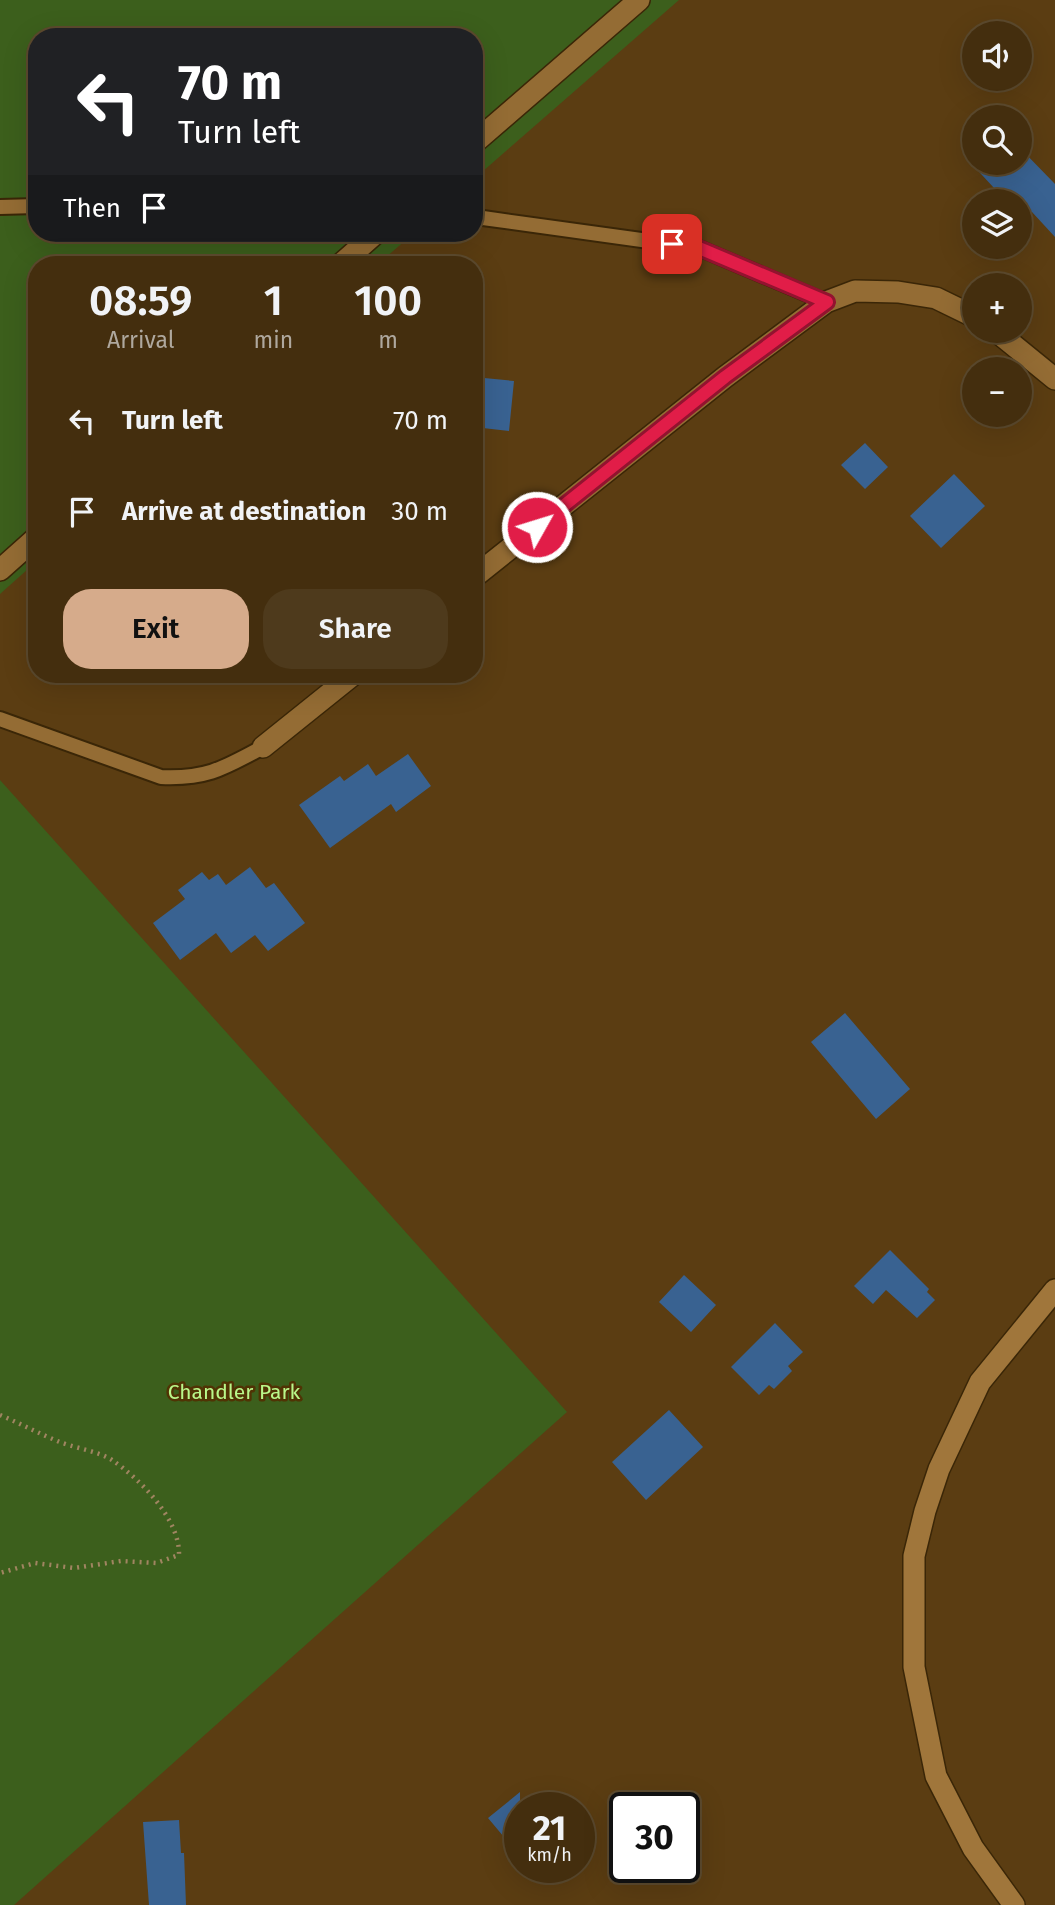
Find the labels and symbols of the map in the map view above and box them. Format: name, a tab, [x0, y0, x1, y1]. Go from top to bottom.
pin	[642, 214, 702, 274]
position arrow	[500, 490, 574, 564]
park label: Chandler Park	[168, 1379, 301, 1405]
speed limit sign: 30	[609, 1792, 700, 1883]

